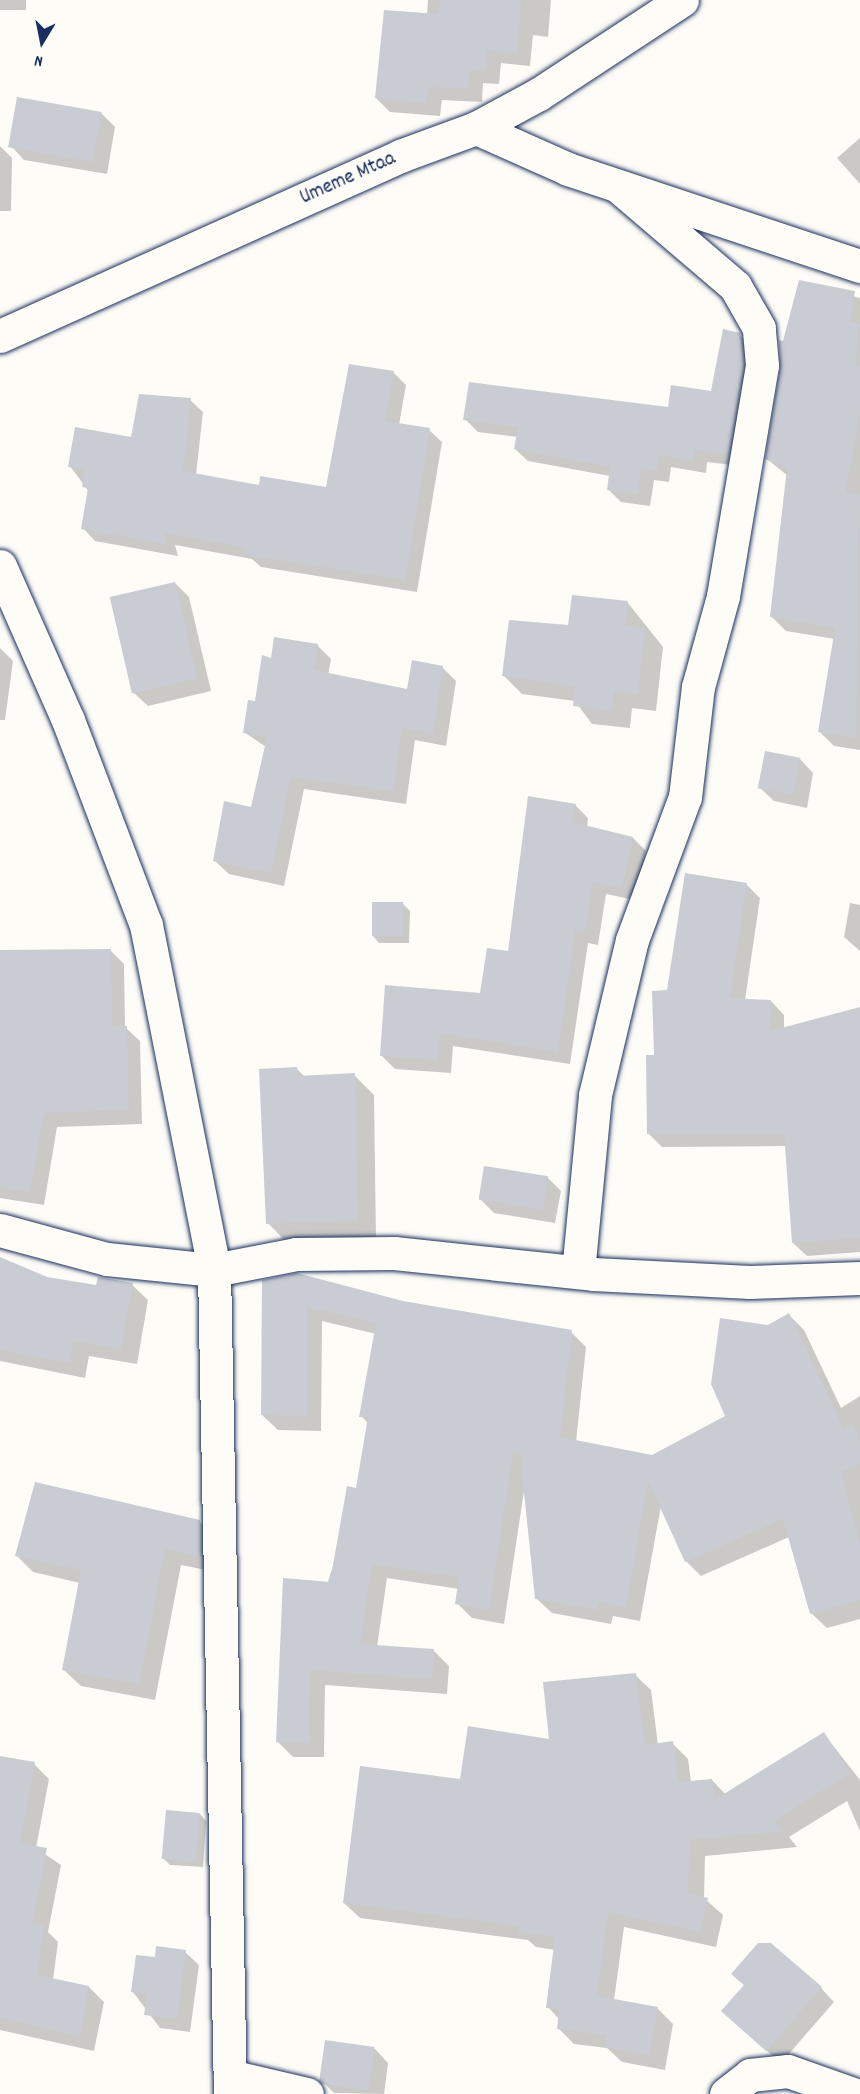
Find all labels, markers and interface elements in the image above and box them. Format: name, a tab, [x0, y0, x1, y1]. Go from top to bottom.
north arrow	[12, 12, 72, 72]
text: N	[33, 48, 45, 72]
street label: Umeme Mtaa	[296, 147, 400, 211]

